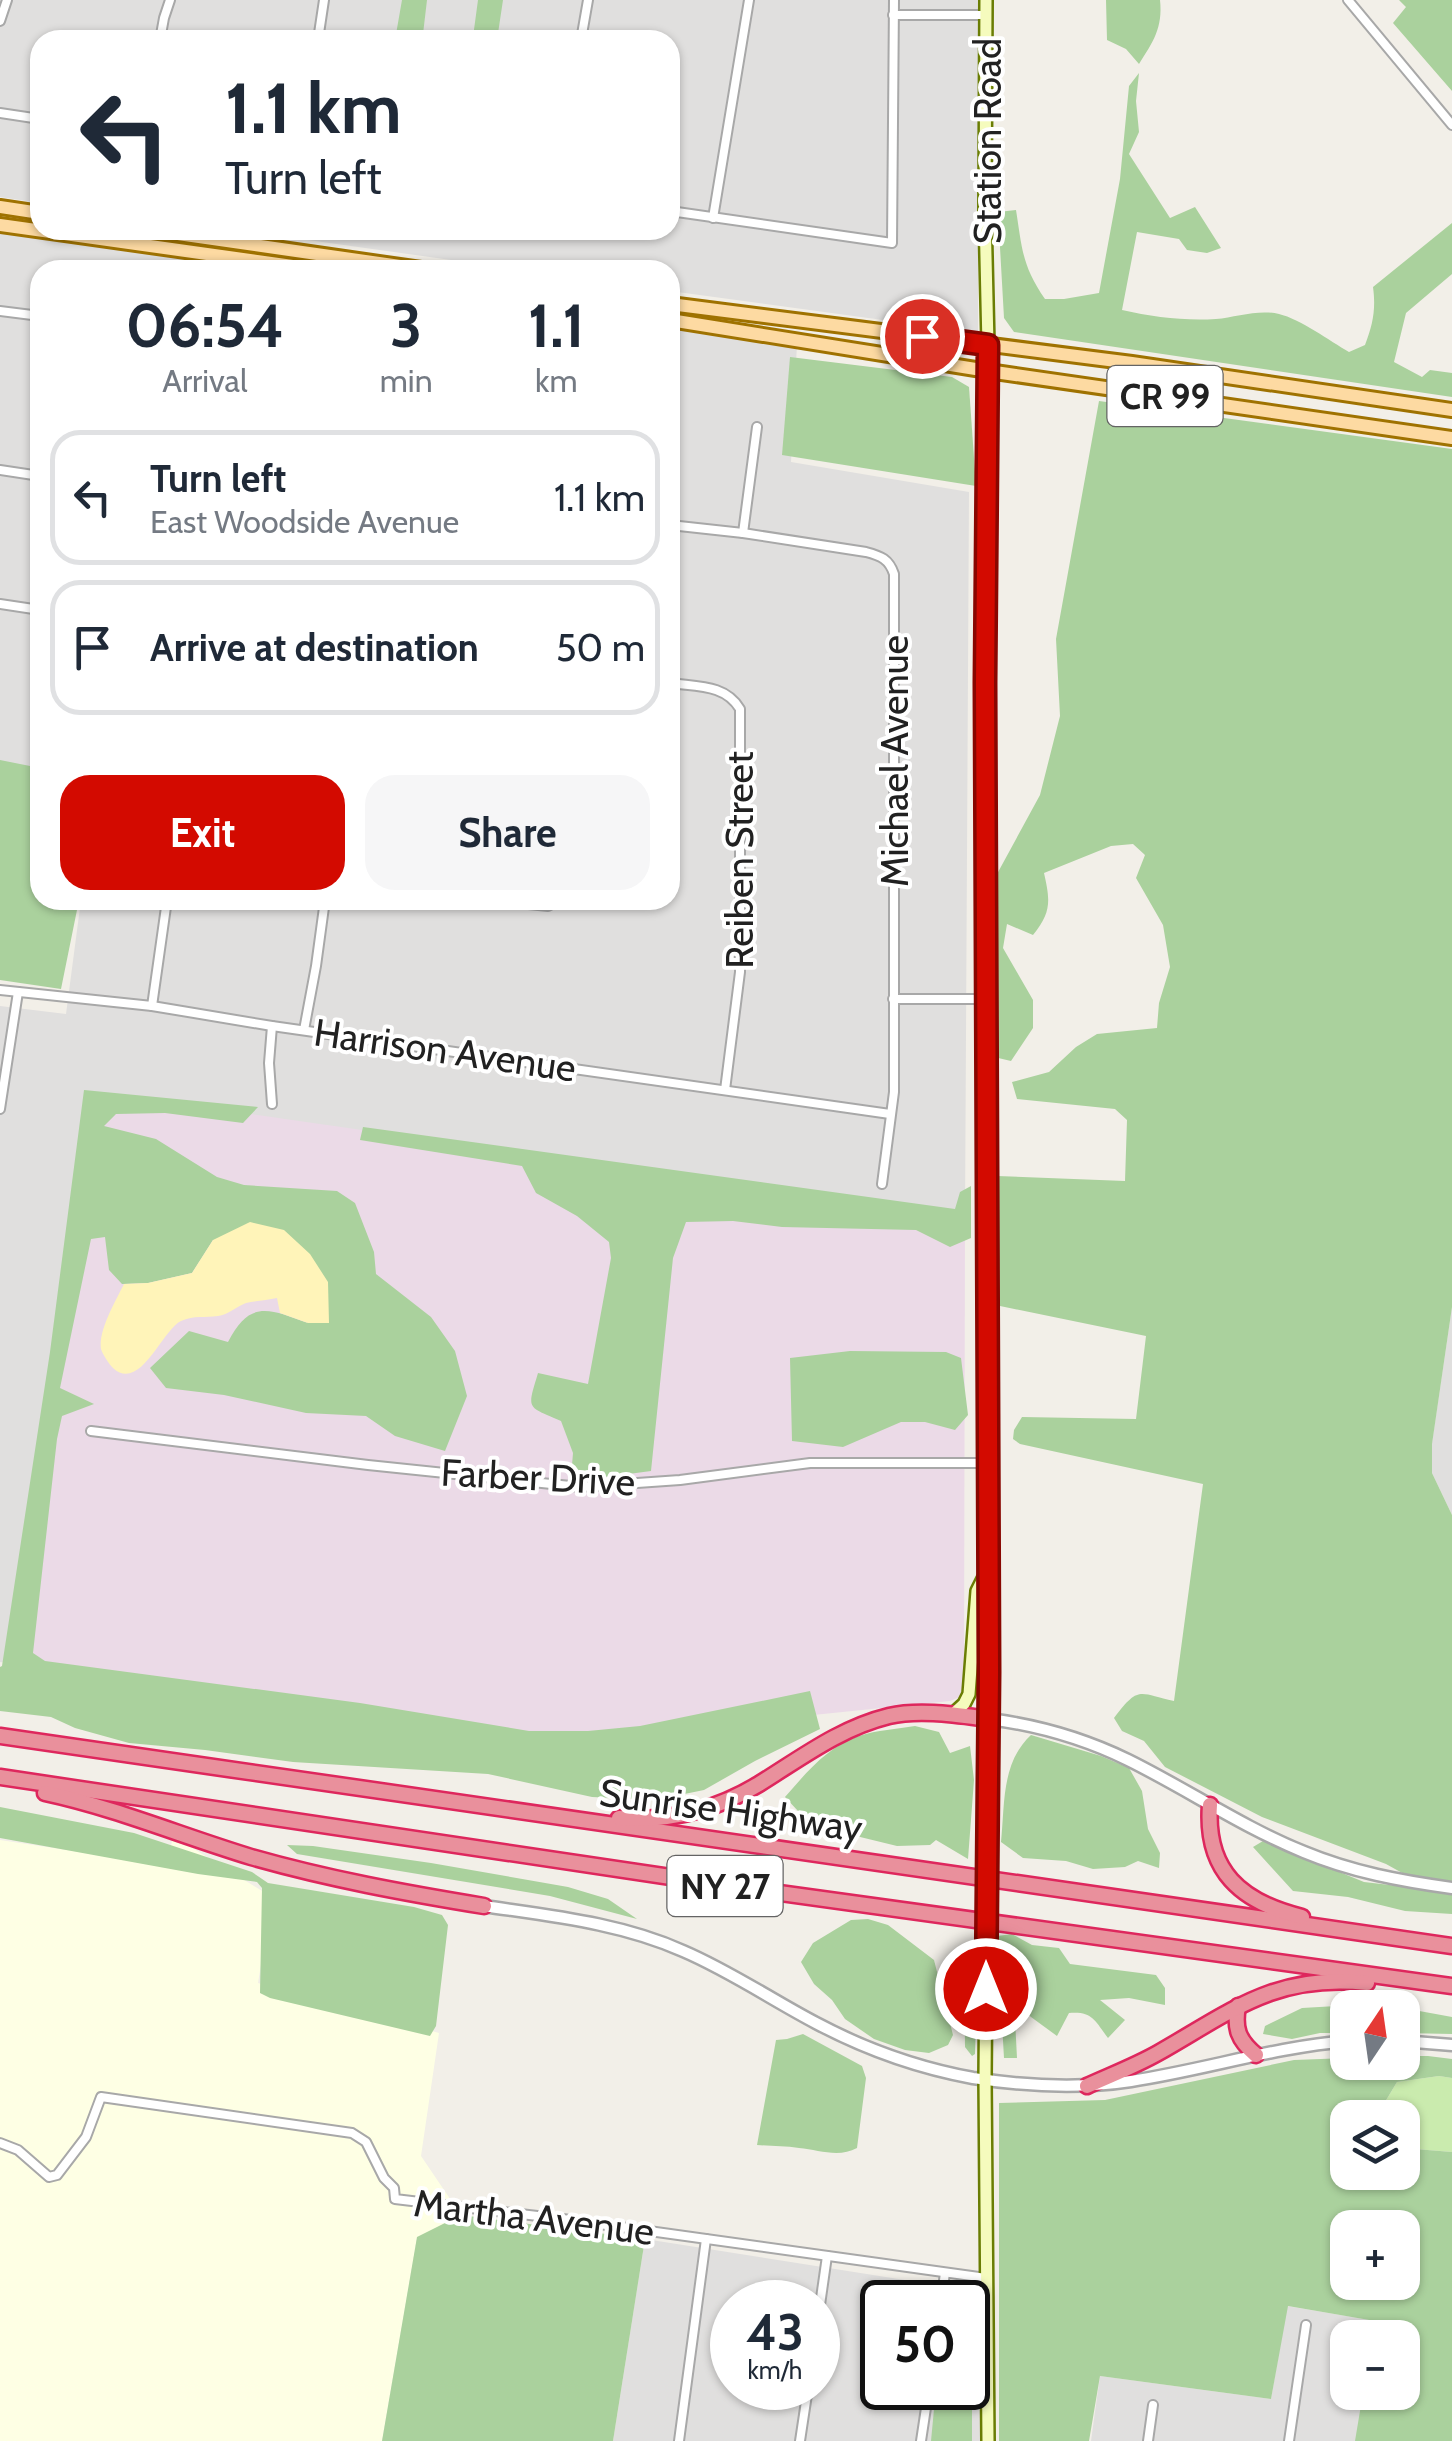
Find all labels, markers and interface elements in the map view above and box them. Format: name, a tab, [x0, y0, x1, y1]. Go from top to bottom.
street label: Station Road	[964, 38, 1011, 244]
text: 1.1 km	[225, 65, 401, 151]
icon: left	[60, 70, 190, 200]
text: Turn left	[225, 151, 382, 205]
text: 06:54	[125, 289, 284, 362]
text: 3	[390, 289, 422, 362]
text: 1.1	[528, 289, 585, 362]
pin	[880, 294, 965, 379]
icon: arrive	[895, 309, 950, 364]
text: Arrival	[162, 361, 247, 400]
text: min	[380, 361, 433, 400]
text: km	[535, 361, 577, 400]
road number: CR 99	[1108, 366, 1222, 426]
text: Turn left	[150, 455, 286, 502]
icon: left	[65, 470, 120, 525]
text: 1.1 km	[554, 474, 645, 521]
text: East Woodside Avenue	[150, 502, 459, 541]
icon: arrive	[65, 620, 120, 675]
text: Arrive at destination	[150, 624, 479, 671]
text: 50 m	[556, 624, 645, 671]
street label: Michael Avenue	[871, 635, 918, 887]
street label: Reiben Street	[716, 751, 763, 969]
button: Exit	[60, 775, 345, 890]
button: Share	[365, 775, 650, 890]
street label: Harrison Avenue	[311, 1008, 579, 1092]
street label: Farber Drive	[440, 1448, 636, 1506]
street label: Sunrise Highway	[597, 1768, 865, 1852]
road number: NY 27	[668, 1856, 782, 1916]
position arrow	[934, 1937, 1038, 2041]
north arrow	[1330, 1990, 1420, 2080]
map controls	[1330, 1990, 1420, 2410]
button: layers	[1330, 2100, 1420, 2190]
street label: Martha Avenue	[411, 2179, 657, 2255]
button: +	[1330, 2210, 1420, 2300]
speed limit sign: 50	[860, 2280, 990, 2410]
text: 43	[746, 2302, 804, 2363]
button: −	[1330, 2320, 1420, 2410]
text: km/h	[748, 2355, 802, 2385]

